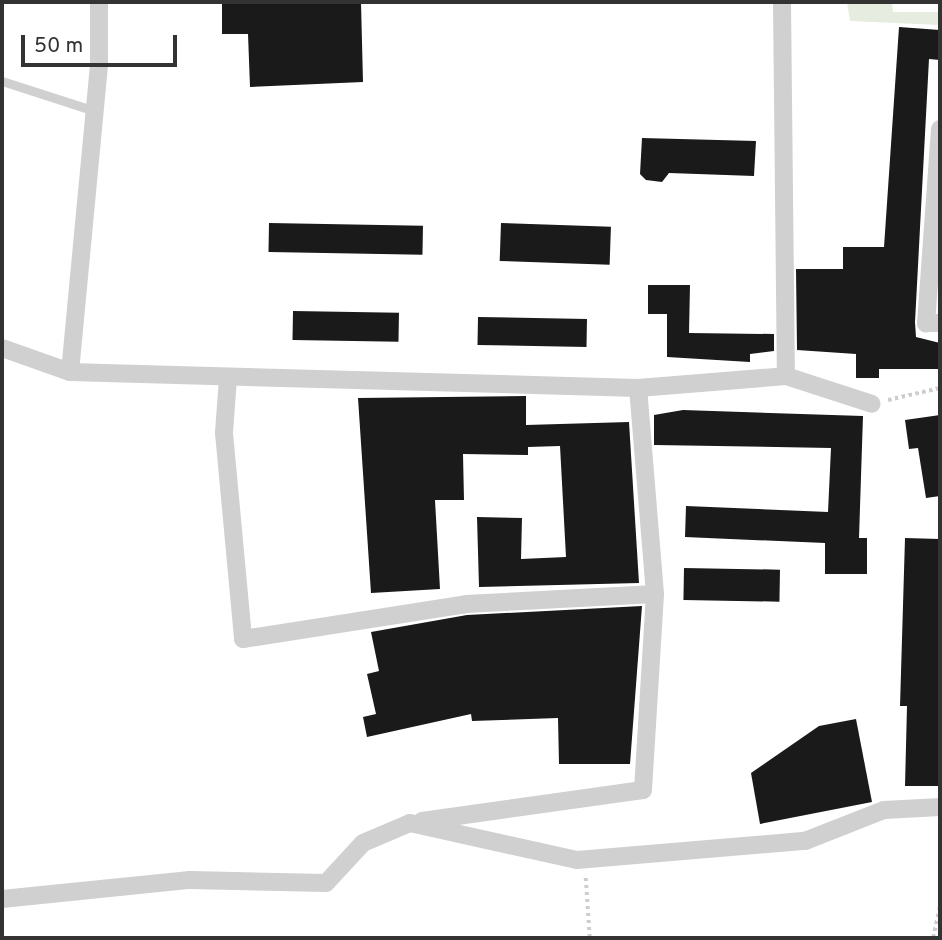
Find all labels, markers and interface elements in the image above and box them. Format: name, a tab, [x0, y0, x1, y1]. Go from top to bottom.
scale bar	[24, 21, 180, 65]
text: 50 m	[34, 33, 83, 60]

